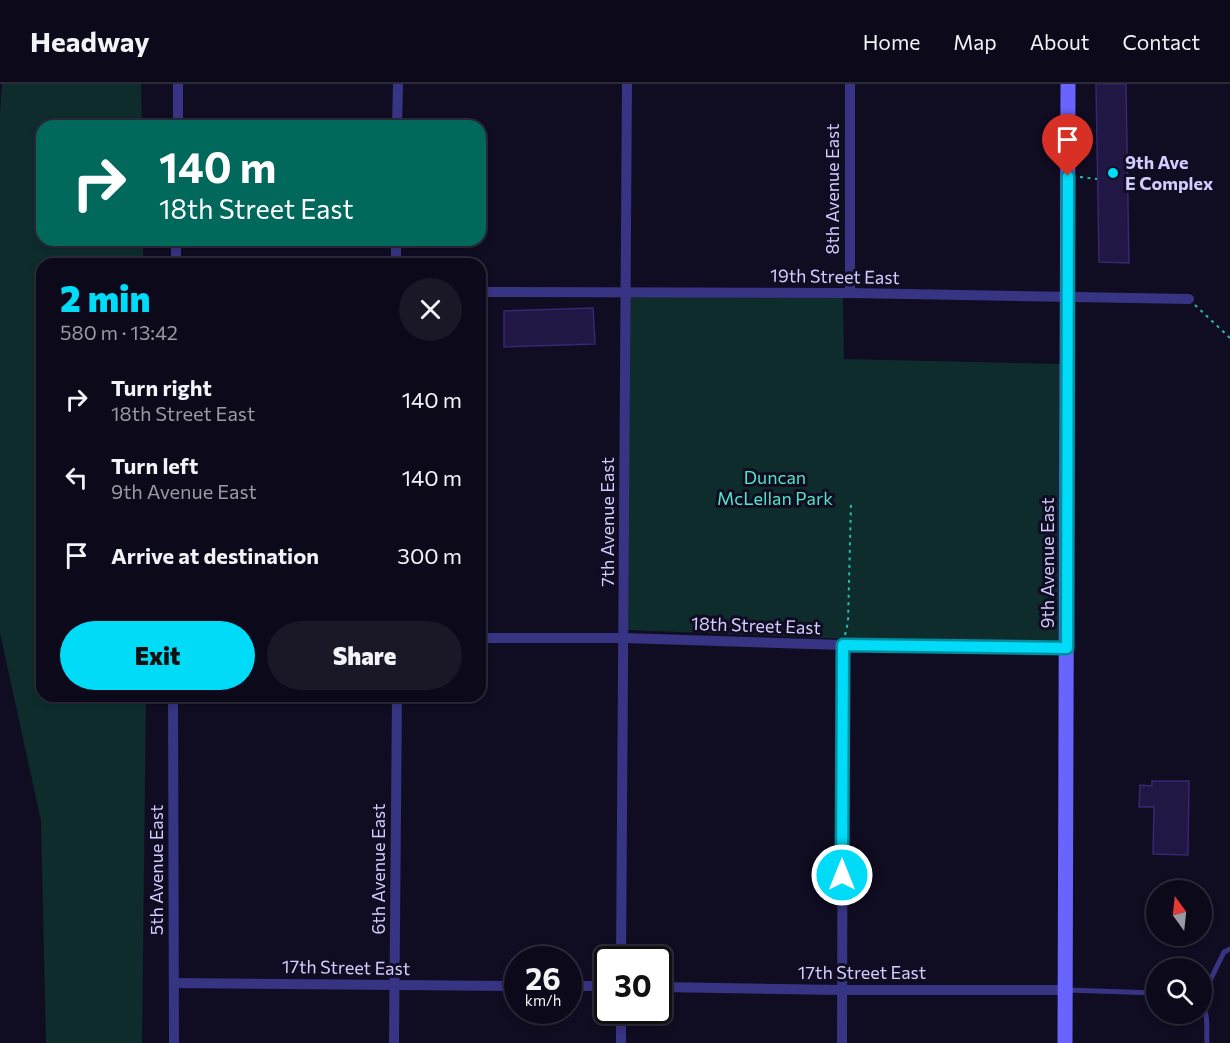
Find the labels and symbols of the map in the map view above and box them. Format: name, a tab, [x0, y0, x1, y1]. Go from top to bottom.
pin	[1042, 114, 1093, 176]
street label: 8th Avenue East	[821, 123, 843, 255]
place label: 9th Ave E Complex	[1125, 151, 1213, 194]
marker: 9th Ave E Complex	[1106, 166, 1120, 180]
street label: 19th Street East	[770, 264, 900, 288]
street label: 7th Avenue East	[596, 457, 618, 587]
park label: Duncan McLellan Park	[717, 466, 833, 509]
street label: 9th Avenue East	[1036, 497, 1058, 629]
street label: 18th Street East	[691, 612, 821, 638]
street label: 6th Avenue East	[367, 803, 389, 935]
street label: 5th Avenue East	[145, 805, 167, 935]
position arrow	[810, 843, 874, 907]
north arrow	[1146, 880, 1212, 946]
speed limit sign: 30	[594, 946, 672, 1024]
street label: 17th Street East	[282, 955, 410, 979]
street label: 17th Street East	[798, 961, 926, 983]

